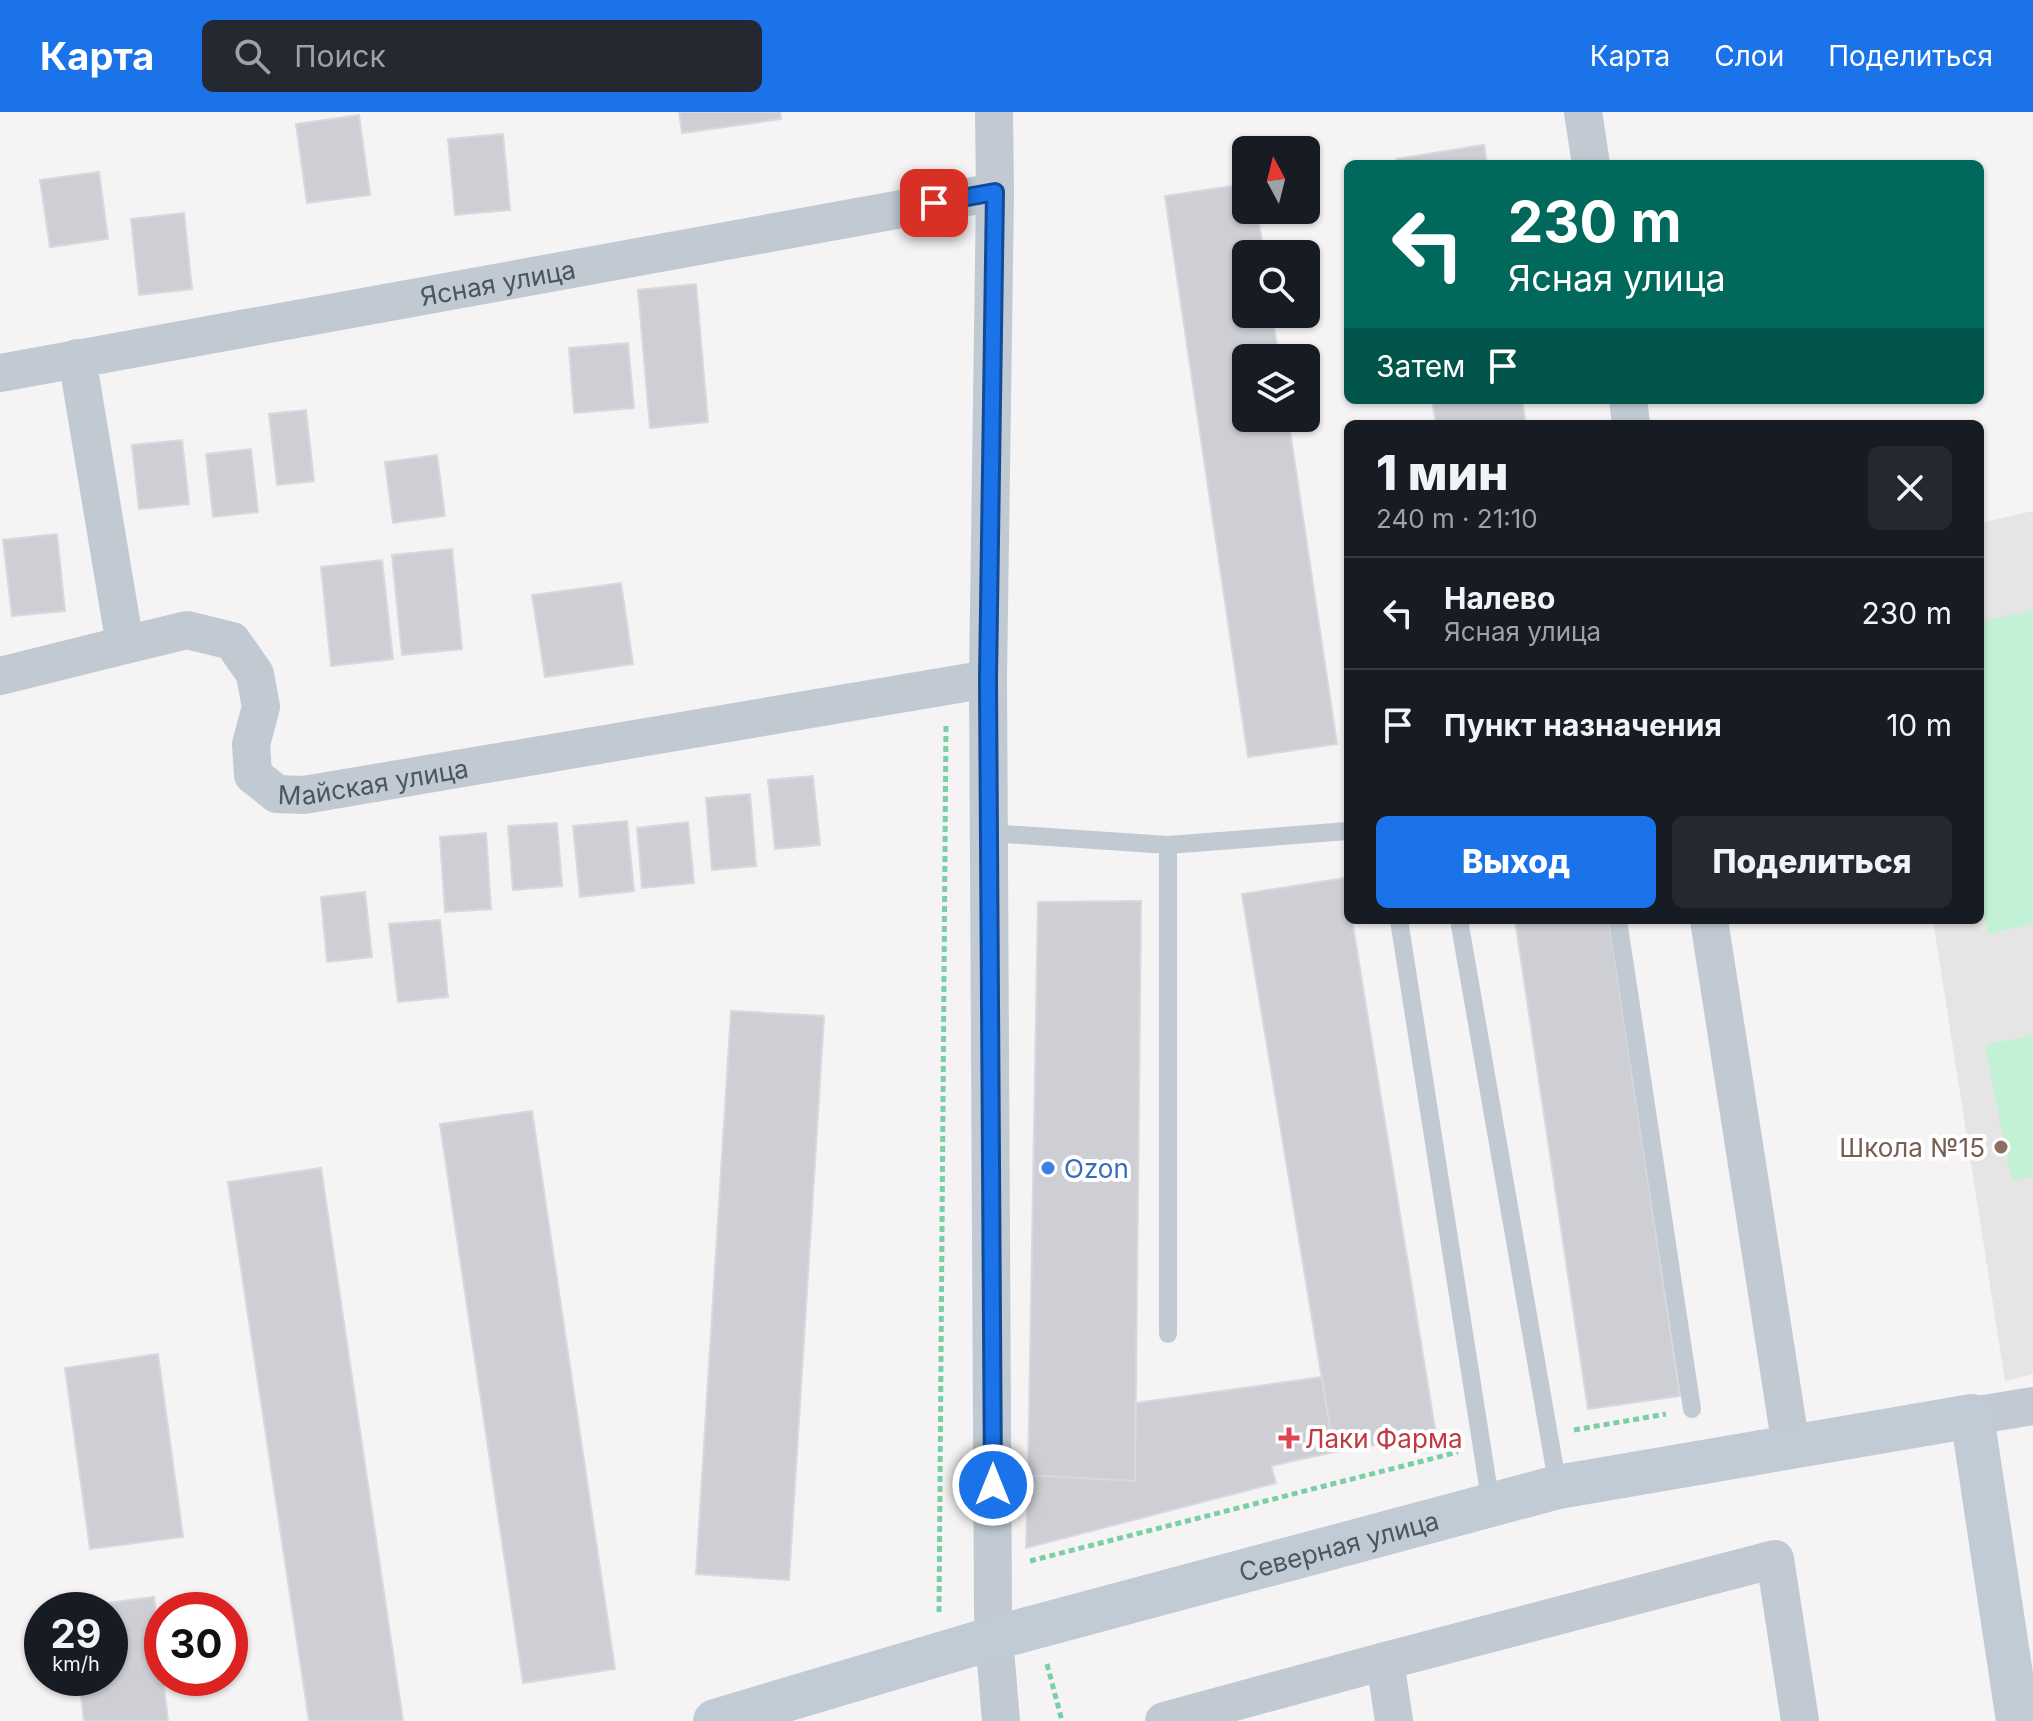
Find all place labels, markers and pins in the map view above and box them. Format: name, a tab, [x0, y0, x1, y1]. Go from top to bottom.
pin	[900, 169, 968, 237]
place label: Школа №15	[1839, 1132, 1985, 1163]
marker: Школа №15	[1992, 1138, 2010, 1156]
place label: Ozon	[1064, 1153, 1129, 1184]
marker: Ozon	[1039, 1159, 1057, 1177]
place label: Лаки Фарма	[1305, 1423, 1463, 1454]
marker: Лаки Фарма	[1280, 1429, 1298, 1447]

